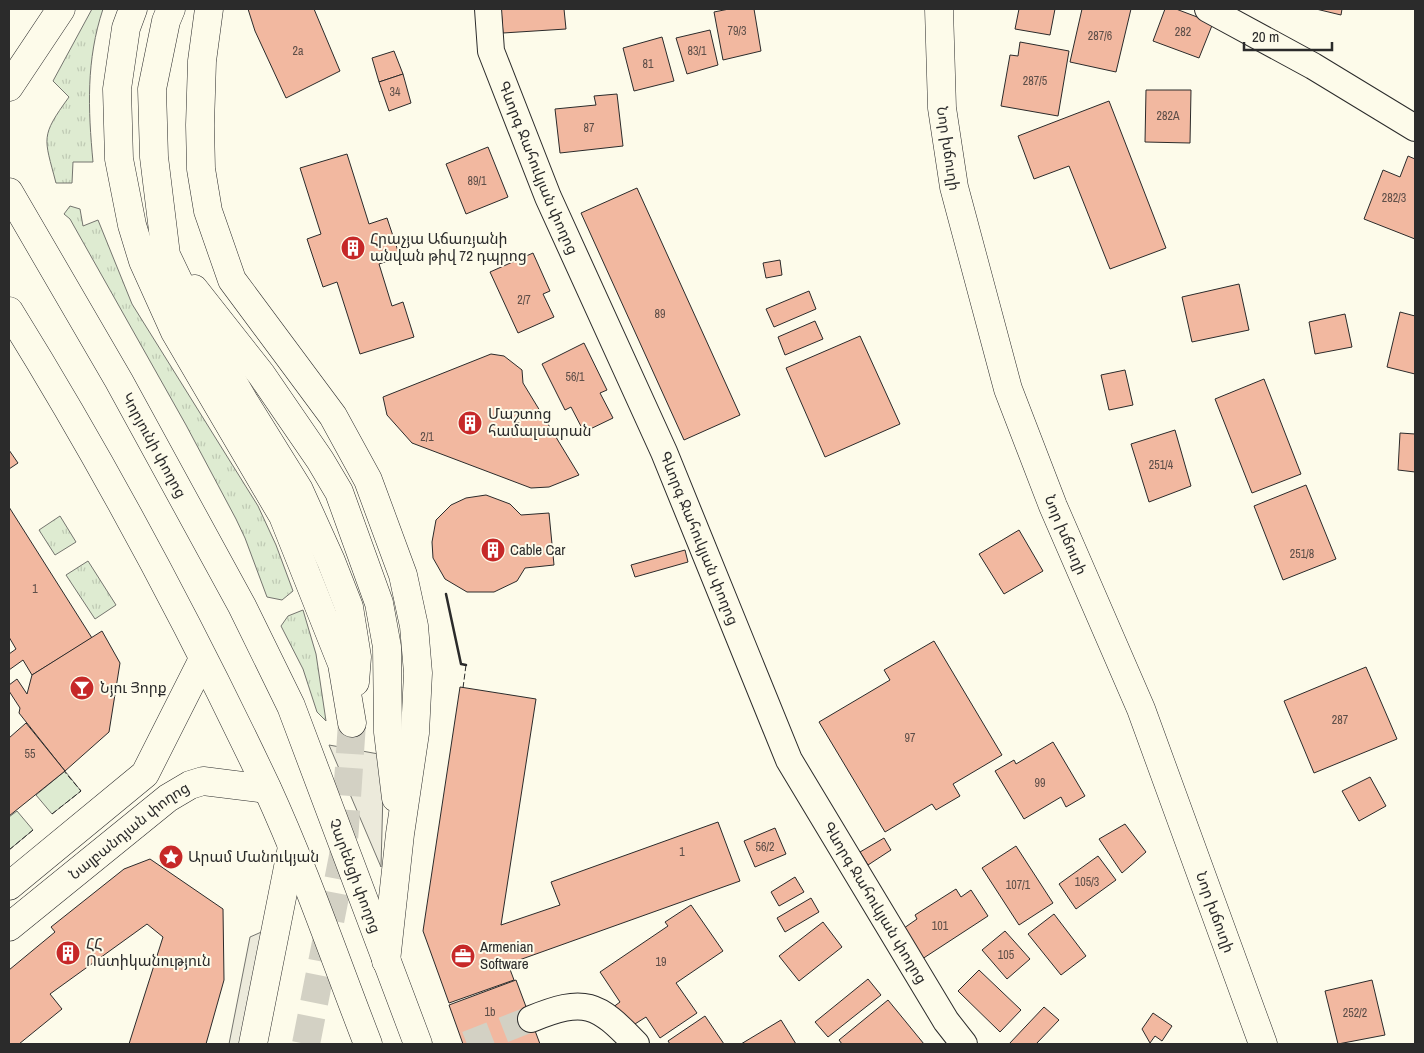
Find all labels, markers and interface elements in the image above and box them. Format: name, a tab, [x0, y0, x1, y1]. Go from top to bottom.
scale bar	[1244, 20, 1332, 52]
house number: 79/3	[727, 23, 747, 39]
house number: 282	[1175, 24, 1191, 40]
text: 20 m	[1252, 26, 1279, 47]
house number: 287/6	[1088, 28, 1112, 44]
house number: 2a	[293, 43, 304, 59]
house number: 83/1	[687, 43, 707, 59]
house number: 81	[643, 56, 654, 72]
house number: 287/5	[1023, 73, 1048, 89]
street label: Գևորգ Ջահուկյան փողոց	[494, 78, 584, 258]
house number: 34	[390, 84, 401, 100]
street label: Նոր խճուղի	[932, 105, 965, 192]
house number: 282A	[1157, 108, 1180, 124]
house number: 87	[584, 120, 595, 136]
house number: 89/1	[467, 173, 487, 189]
house number: 282/3	[1382, 190, 1406, 206]
place label: Հրաչյա Աճառյանի անվան թիվ 72 դպրոց	[370, 228, 527, 266]
building icon: Հրաչյա Աճառյանի անվան թիվ 72 դպրոց	[340, 235, 366, 261]
house number: 2/7	[517, 292, 531, 308]
house number: 89	[655, 306, 665, 322]
house number: 56/1	[565, 369, 585, 385]
street label: Կորյունի փողոց	[117, 389, 192, 501]
place label: Մաշտոց համալսարան	[488, 403, 592, 441]
building icon: Մաշտոց համալսարան	[457, 410, 483, 436]
house number: 2/1	[420, 429, 434, 445]
street label: Գևորգ Ջահուկյան փողոց	[655, 448, 744, 628]
house number: 251/4	[1149, 457, 1174, 473]
street label: Նոր խճուղի	[1040, 492, 1093, 578]
building icon: Cable Car	[480, 537, 506, 563]
place label: Cable Car	[510, 539, 565, 560]
house number: 251/8	[1290, 546, 1314, 562]
house number: 1	[32, 581, 38, 597]
bar icon: Նյու Յորք	[69, 675, 95, 701]
place label: Նյու Յորք	[100, 677, 167, 698]
house number: 287	[1332, 712, 1349, 728]
house number: 97	[905, 730, 916, 746]
house number: 55	[25, 746, 36, 762]
house number: 99	[1035, 775, 1045, 791]
street label: Նալբանդյան փողոց	[64, 777, 193, 884]
street label: Չարենցի փողոց	[324, 815, 386, 936]
street label: Գևորգ Ջահուկյան փողոց	[818, 817, 932, 988]
house number: 56/2	[755, 839, 775, 855]
place icon: Արամ Մանուկյան	[158, 844, 184, 870]
house number: 1	[679, 844, 685, 860]
place label: Արամ Մանուկյան	[188, 846, 319, 867]
street label: Նոր խճուղի	[1191, 869, 1240, 956]
house number: 105/3	[1075, 874, 1099, 890]
house number: 107/1	[1006, 877, 1031, 893]
house number: 101	[932, 918, 949, 934]
place label: ՀՀ Ոստիկանություն	[86, 933, 211, 971]
place label: Armenian Software	[479, 936, 533, 974]
building icon: ՀՀ Ոստիկանություն	[55, 940, 81, 966]
office icon: Armenian Software	[450, 943, 476, 969]
house number: 105	[998, 947, 1015, 963]
house number: 19	[656, 954, 666, 970]
house number: 1b	[485, 1004, 495, 1020]
house number: 252/2	[1343, 1005, 1367, 1021]

